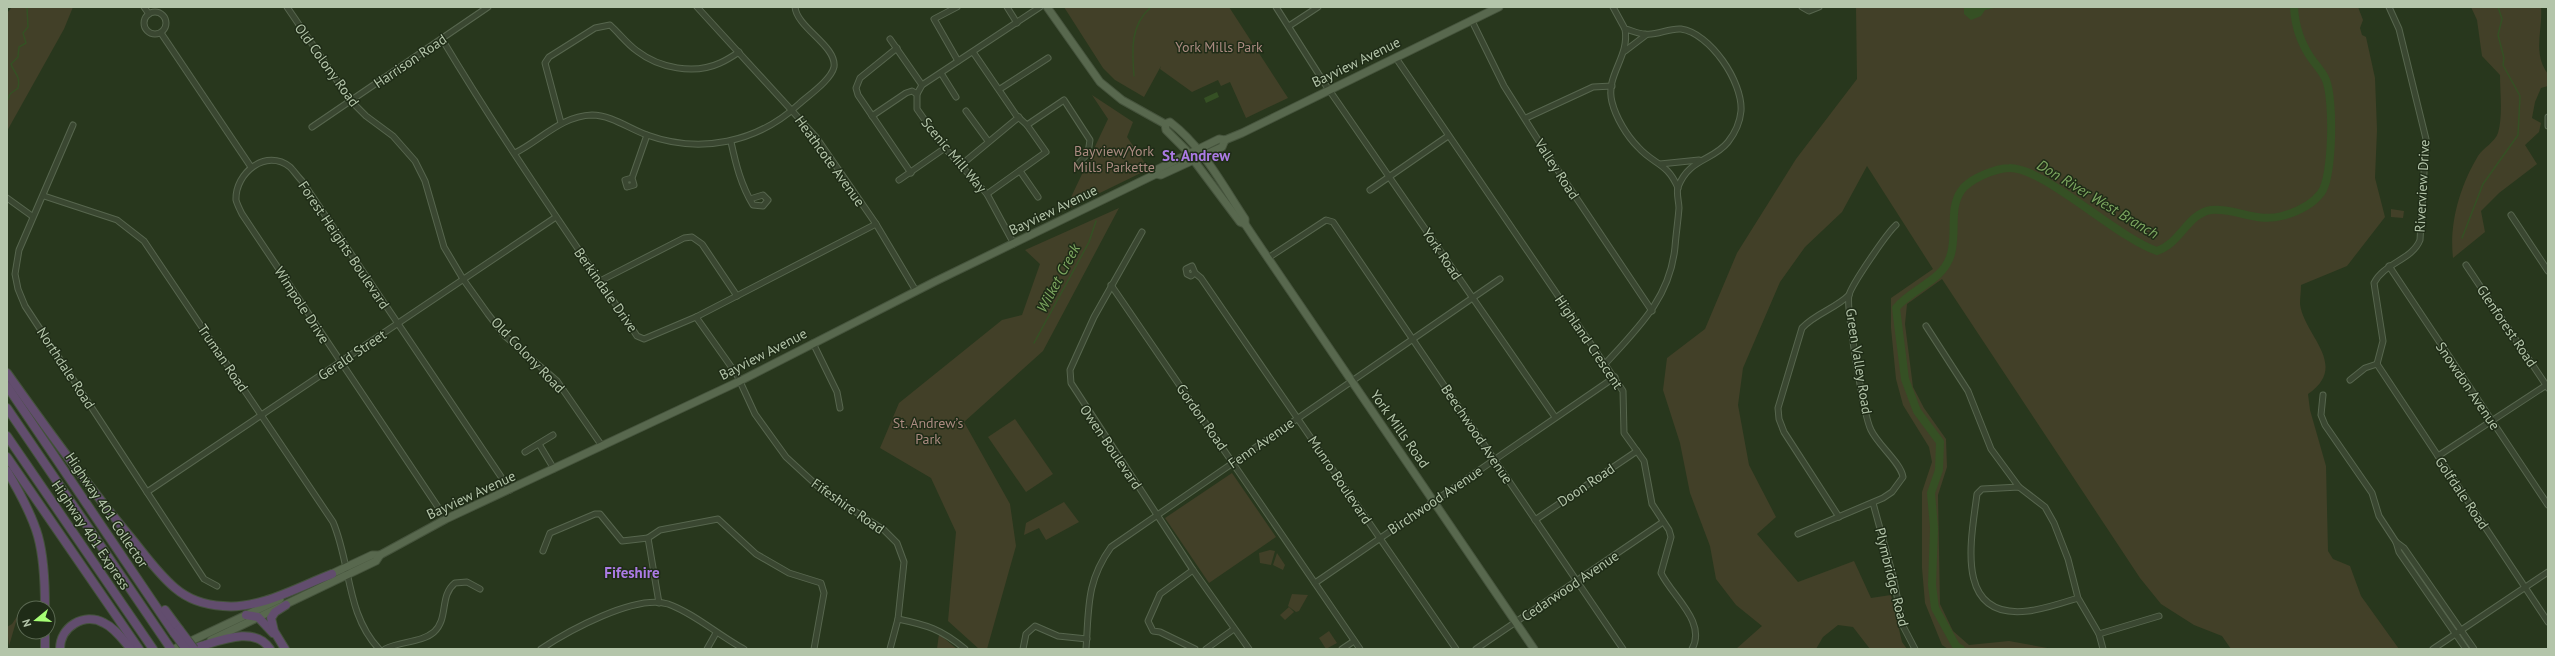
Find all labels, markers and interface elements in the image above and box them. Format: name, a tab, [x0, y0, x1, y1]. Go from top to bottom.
street label: Old Colony Road	[291, 20, 363, 110]
street label: Harrison Road	[370, 30, 450, 92]
street label: Bayview Avenue	[1309, 33, 1403, 91]
park label: York Mills Park	[1175, 38, 1263, 56]
street label: Heathcote Avenue	[791, 112, 869, 210]
street label: Scenic Mill Way	[917, 114, 991, 197]
street label: Valley Road	[1530, 135, 1583, 203]
street label: Riverview Drive	[2411, 139, 2433, 233]
park label: Bayview/York Mills Parkette	[1073, 142, 1155, 176]
district label: St. Andrew	[1162, 146, 1230, 165]
water label: Don River West Branch	[2034, 155, 2162, 243]
street label: Forest Heights Boulevard	[294, 177, 394, 313]
street label: Bayview Avenue	[1006, 181, 1100, 239]
street label: York Road	[1418, 225, 1466, 283]
water label: Wilket Creek	[1032, 239, 1085, 316]
street label: Berkindale Drive	[570, 244, 642, 336]
street label: Wimpole Drive	[270, 263, 334, 347]
street label: Glenforest Road	[2473, 282, 2541, 370]
street label: Highland Crescent	[1551, 292, 1627, 393]
street label: Green Valley Road	[1842, 307, 1876, 415]
street label: Old Colony Road	[487, 313, 569, 397]
street label: Truman Road	[194, 321, 252, 395]
street label: Northdale Road	[33, 324, 99, 412]
street label: Bayview Avenue	[716, 324, 810, 384]
street label: Gerald Street	[314, 325, 390, 384]
street label: Snowdon Avenue	[2432, 338, 2504, 434]
street label: Gordon Road	[1173, 380, 1231, 454]
street label: Beechwood Avenue	[1437, 381, 1517, 487]
street label: York Mills Road	[1366, 386, 1434, 472]
street label: Owen Boulevard	[1076, 401, 1146, 493]
park label: St. Andrew’s Park	[893, 414, 963, 448]
street label: Fenn Avenue	[1224, 414, 1298, 472]
street label: Munro Boulevard	[1304, 433, 1376, 527]
street label: Highway 401 Collector	[62, 449, 152, 571]
street label: Golfdale Road	[2431, 453, 2493, 533]
street label: Doon Road	[1554, 459, 1618, 511]
street label: Birchwood Avenue	[1384, 462, 1486, 538]
street label: Bayview Avenue	[424, 467, 518, 523]
street label: Fifeshire Road	[808, 474, 888, 538]
street label: Highway 401 Express	[48, 477, 134, 593]
street label: Plymbridge Road	[1871, 526, 1913, 628]
street label: Cedarwood Avenue	[1518, 547, 1622, 625]
district label: Fifeshire	[604, 563, 660, 582]
north arrow	[16, 600, 56, 640]
text: N	[19, 617, 34, 629]

